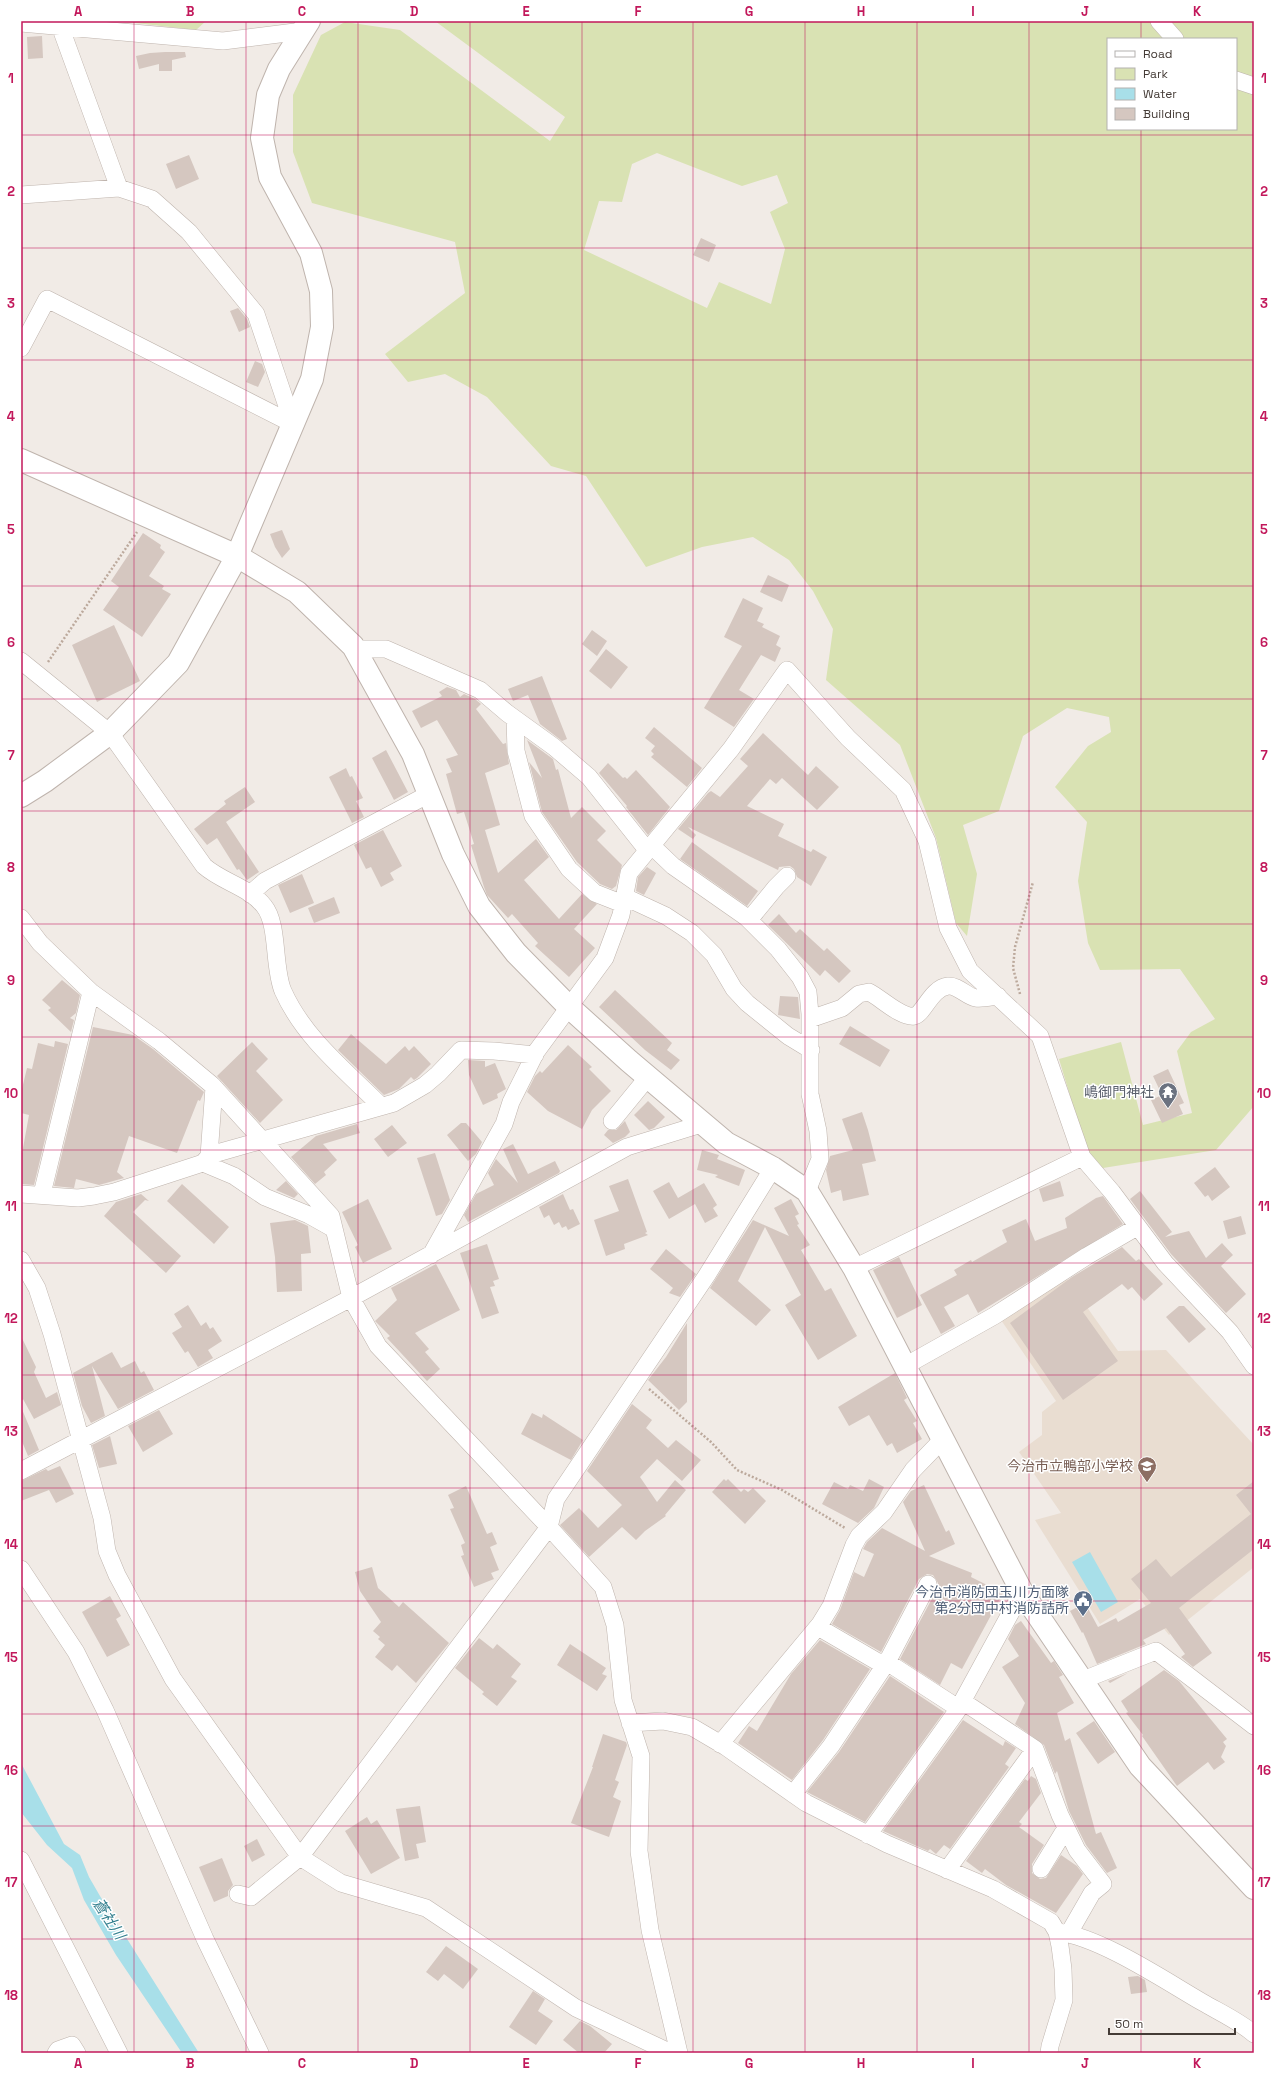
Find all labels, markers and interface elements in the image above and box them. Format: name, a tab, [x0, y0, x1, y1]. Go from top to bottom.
text: A	[74, 3, 83, 20]
text: B	[186, 3, 195, 20]
text: C	[298, 3, 306, 20]
text: D	[410, 3, 419, 20]
text: E	[522, 3, 530, 20]
text: F	[635, 3, 642, 20]
text: G	[745, 3, 753, 20]
text: H	[857, 3, 865, 20]
text: I	[971, 3, 975, 20]
text: J	[1081, 3, 1089, 20]
text: K	[1193, 3, 1202, 20]
legend	[1107, 38, 1237, 130]
text: Road	[1143, 46, 1172, 62]
text: Park	[1143, 66, 1168, 82]
text: 1	[8, 70, 14, 87]
text: 1	[1261, 70, 1267, 87]
text: Water	[1143, 86, 1177, 102]
text: Building	[1143, 106, 1190, 122]
text: 2	[7, 183, 15, 200]
text: 2	[1260, 183, 1268, 200]
text: 3	[7, 295, 15, 312]
text: 3	[1260, 295, 1268, 312]
text: 4	[7, 408, 15, 425]
text: 4	[1260, 408, 1268, 425]
text: 5	[7, 521, 15, 538]
text: 5	[1260, 521, 1268, 538]
text: 6	[7, 634, 15, 651]
text: 6	[1260, 634, 1268, 651]
text: 7	[7, 747, 15, 764]
text: 7	[1260, 747, 1268, 764]
text: 8	[7, 859, 15, 876]
text: 8	[1260, 859, 1268, 876]
text: 9	[7, 972, 15, 989]
text: 9	[1260, 972, 1268, 989]
temple icon: 嶋御門神社	[1157, 1081, 1179, 1109]
place label: 嶋御門神社	[1084, 1083, 1154, 1101]
text: 10	[4, 1085, 18, 1102]
text: 10	[1257, 1085, 1271, 1102]
text: 11	[5, 1198, 17, 1215]
text: 11	[1258, 1198, 1270, 1215]
text: 12	[4, 1310, 18, 1327]
text: 12	[1257, 1310, 1271, 1327]
text: 13	[4, 1423, 18, 1440]
text: 13	[1257, 1423, 1271, 1440]
school or university icon: 今治市立鴨部小学校	[1136, 1455, 1158, 1483]
place label: 今治市立鴨部小学校	[1007, 1457, 1133, 1475]
text: 14	[4, 1536, 18, 1553]
text: 14	[1257, 1536, 1271, 1553]
place label: 今治市消防団玉川方面隊 第2分団中村消防詰所	[915, 1583, 1069, 1617]
public building icon: 今治市消防団玉川方面隊 第2分団中村消防詰所	[1072, 1589, 1094, 1617]
text: 15	[4, 1649, 18, 1666]
text: 15	[1257, 1649, 1271, 1666]
text: 16	[4, 1762, 18, 1779]
text: 16	[1257, 1762, 1271, 1779]
text: 17	[4, 1874, 18, 1891]
text: 17	[1257, 1874, 1271, 1891]
water label: 蒼社川	[89, 1895, 131, 1944]
text: 18	[4, 1987, 18, 2004]
text: 18	[1257, 1987, 1271, 2004]
scale bar	[1109, 2010, 1235, 2036]
text: 50 m	[1115, 2016, 1143, 2032]
text: A	[74, 2055, 83, 2072]
text: B	[186, 2055, 195, 2072]
text: C	[298, 2055, 306, 2072]
text: D	[410, 2055, 419, 2072]
text: E	[522, 2055, 530, 2072]
text: F	[635, 2055, 642, 2072]
text: G	[745, 2055, 753, 2072]
text: H	[857, 2055, 865, 2072]
text: I	[971, 2055, 975, 2072]
text: J	[1081, 2055, 1089, 2072]
text: K	[1193, 2055, 1202, 2072]

